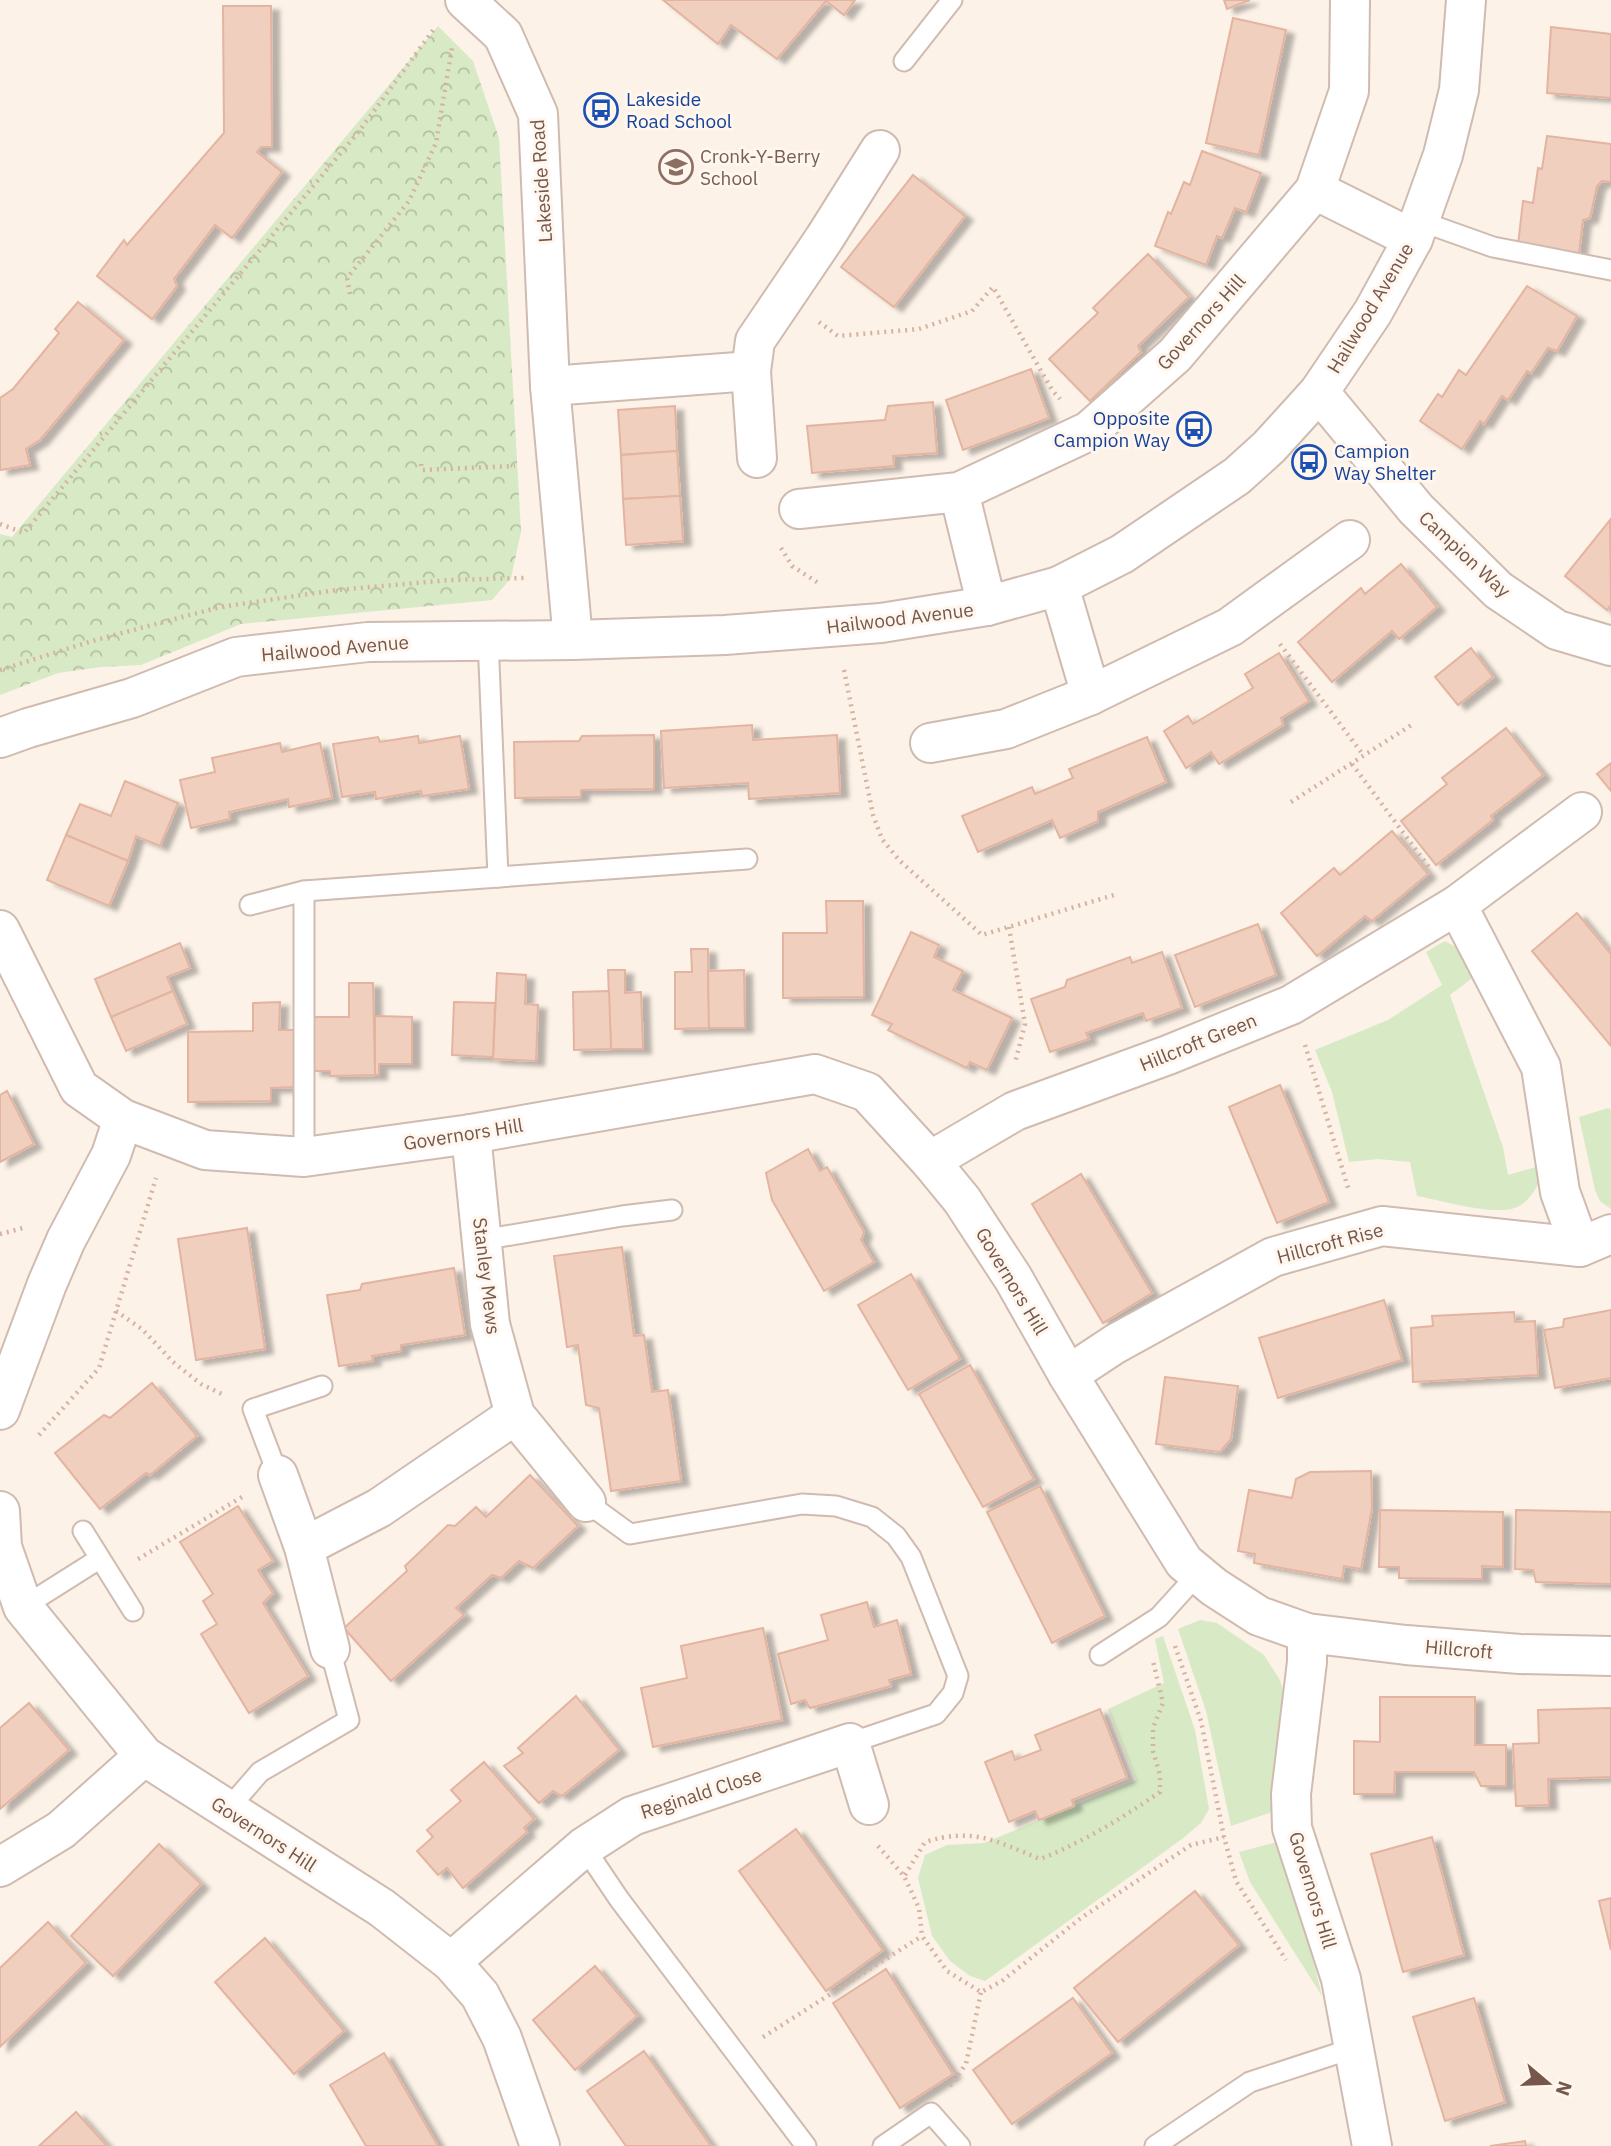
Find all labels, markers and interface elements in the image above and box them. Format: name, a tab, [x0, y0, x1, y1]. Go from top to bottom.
place label: Lakeside Road School	[626, 87, 732, 133]
bus stop icon: Lakeside Road School	[582, 91, 620, 129]
street label: Lakeside Road	[525, 119, 557, 243]
place label: Cronk-Y-Berry School	[700, 144, 821, 190]
school or university icon: Cronk-Y-Berry School	[657, 148, 695, 186]
street label: Hailwood Avenue	[1322, 238, 1418, 378]
street label: Governors Hill	[1152, 269, 1250, 375]
place label: Opposite Campion Way	[1054, 406, 1171, 452]
bus stop icon: Opposite Campion Way	[1175, 410, 1213, 448]
place label: Campion Way Shelter	[1334, 439, 1436, 485]
bus stop icon: Campion Way Shelter	[1290, 443, 1328, 481]
street label: Campion Way	[1414, 505, 1516, 603]
street label: Hailwood Avenue	[825, 597, 975, 639]
street label: Hailwood Avenue	[260, 630, 410, 666]
street label: Hillcroft Green	[1136, 1008, 1260, 1076]
street label: Governors Hill	[401, 1113, 525, 1155]
street label: Stanley Mews	[468, 1216, 506, 1336]
street label: Hillcroft Rise	[1274, 1217, 1386, 1269]
street label: Governors Hill	[971, 1223, 1053, 1339]
street label: Hillcroft	[1424, 1634, 1494, 1664]
street label: Reginald Close	[637, 1762, 765, 1824]
street label: Governors Hill	[207, 1791, 321, 1877]
street label: Governors Hill	[1284, 1829, 1342, 1951]
north arrow	[1513, 2048, 1583, 2118]
text: N	[1550, 2078, 1578, 2099]

